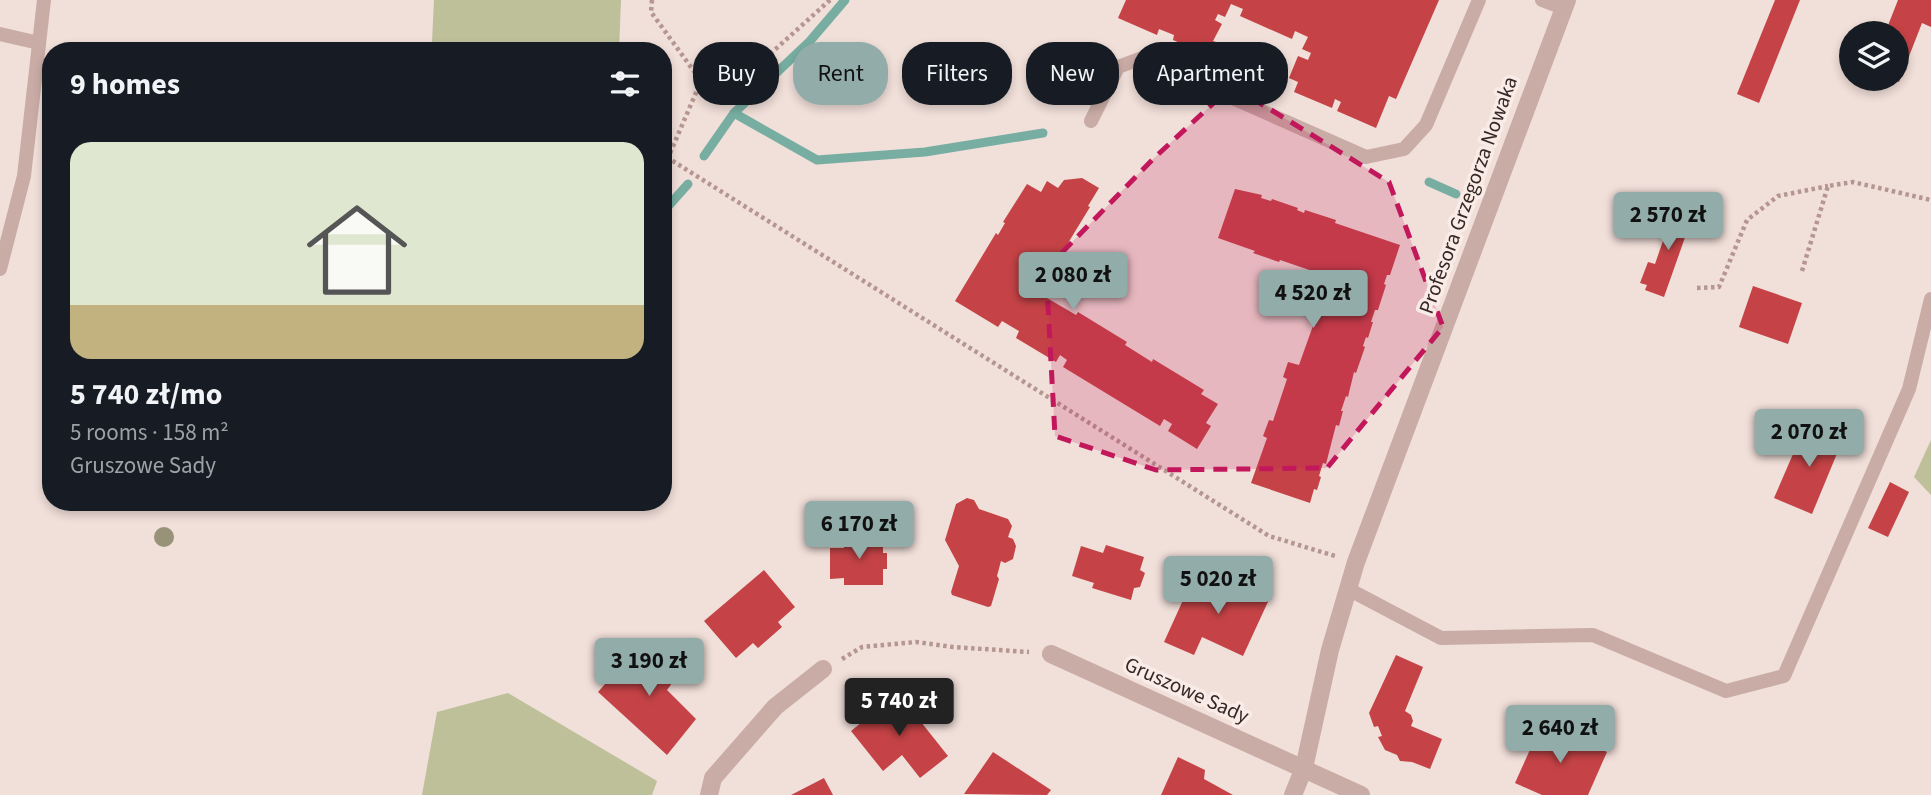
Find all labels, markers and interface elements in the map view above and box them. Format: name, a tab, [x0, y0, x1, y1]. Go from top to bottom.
map controls	[1839, 21, 1909, 91]
button: layers	[1839, 21, 1909, 91]
chip: Buy	[693, 42, 779, 105]
chip: Rent	[793, 42, 888, 105]
chip: Filters	[902, 42, 1012, 105]
chip: New	[1026, 42, 1119, 105]
chip: Apartment	[1133, 42, 1288, 105]
text: 9 homes	[70, 63, 180, 106]
icon: filters	[606, 65, 644, 103]
street label: Profesora Grzegorza Nowaka	[1411, 72, 1525, 318]
icon: home	[294, 187, 420, 313]
pin: 2 570 zł	[1596, 192, 1740, 252]
text: 2 570 zł	[1630, 198, 1706, 231]
pin: 2 080 zł	[1001, 252, 1145, 312]
text: 2 080 zł	[1035, 258, 1111, 291]
pin: 4 520 zł	[1241, 270, 1385, 330]
text: 4 520 zł	[1275, 276, 1351, 309]
text: 5 740 zł/mo	[70, 373, 222, 416]
pin: 2 070 zł	[1737, 410, 1881, 469]
text: 2 070 zł	[1771, 415, 1847, 448]
text: 5 rooms · 158 m²	[70, 416, 229, 449]
text: Gruszowe Sady	[70, 449, 216, 482]
pin: 6 170 zł	[787, 502, 931, 561]
text: 6 170 zł	[821, 507, 897, 540]
pin: 5 020 zł	[1146, 556, 1290, 616]
text: 5 020 zł	[1180, 562, 1256, 595]
pin: 3 190 zł	[577, 638, 721, 698]
text: 3 190 zł	[611, 644, 687, 677]
street label: Gruszowe Sady	[1120, 649, 1254, 731]
pin: 5 740 zł	[827, 678, 971, 738]
text: 5 740 zł	[861, 684, 937, 717]
pin: 2 640 zł	[1488, 706, 1632, 765]
text: 2 640 zł	[1522, 711, 1598, 744]

